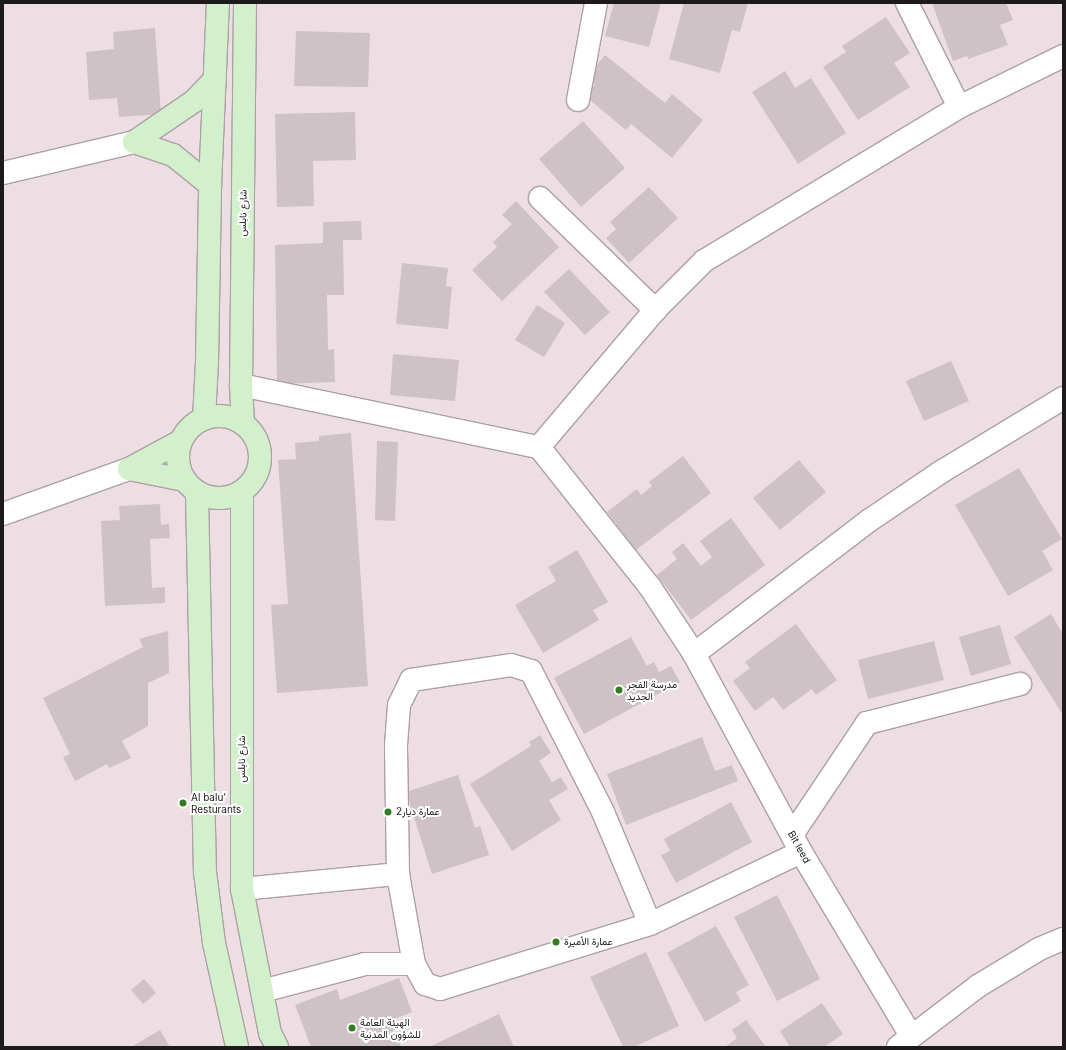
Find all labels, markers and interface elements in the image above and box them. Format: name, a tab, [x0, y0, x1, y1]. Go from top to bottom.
street label: شارع نابلس	[237, 189, 249, 237]
place label: مدرسة الفجر الجديد	[627, 678, 677, 702]
marker: مدرسة الفجر الجديد	[614, 685, 624, 695]
street label: شارع نابلس	[236, 736, 248, 782]
place label: Al balu' Resturants	[191, 791, 241, 814]
marker: Al balu' Resturants	[178, 798, 188, 808]
place label: عمارة ديار2	[396, 806, 440, 818]
marker: عمارة ديار2	[383, 807, 393, 817]
street label: Bit leed	[785, 829, 813, 865]
place label: عمارة الأميرة	[564, 936, 613, 948]
marker: عمارة الأميرة	[551, 937, 561, 947]
place label: الهيئة العامة للشؤون المدنية	[360, 1016, 421, 1040]
marker: الهيئة العامة للشؤون المدنية	[347, 1023, 357, 1033]

